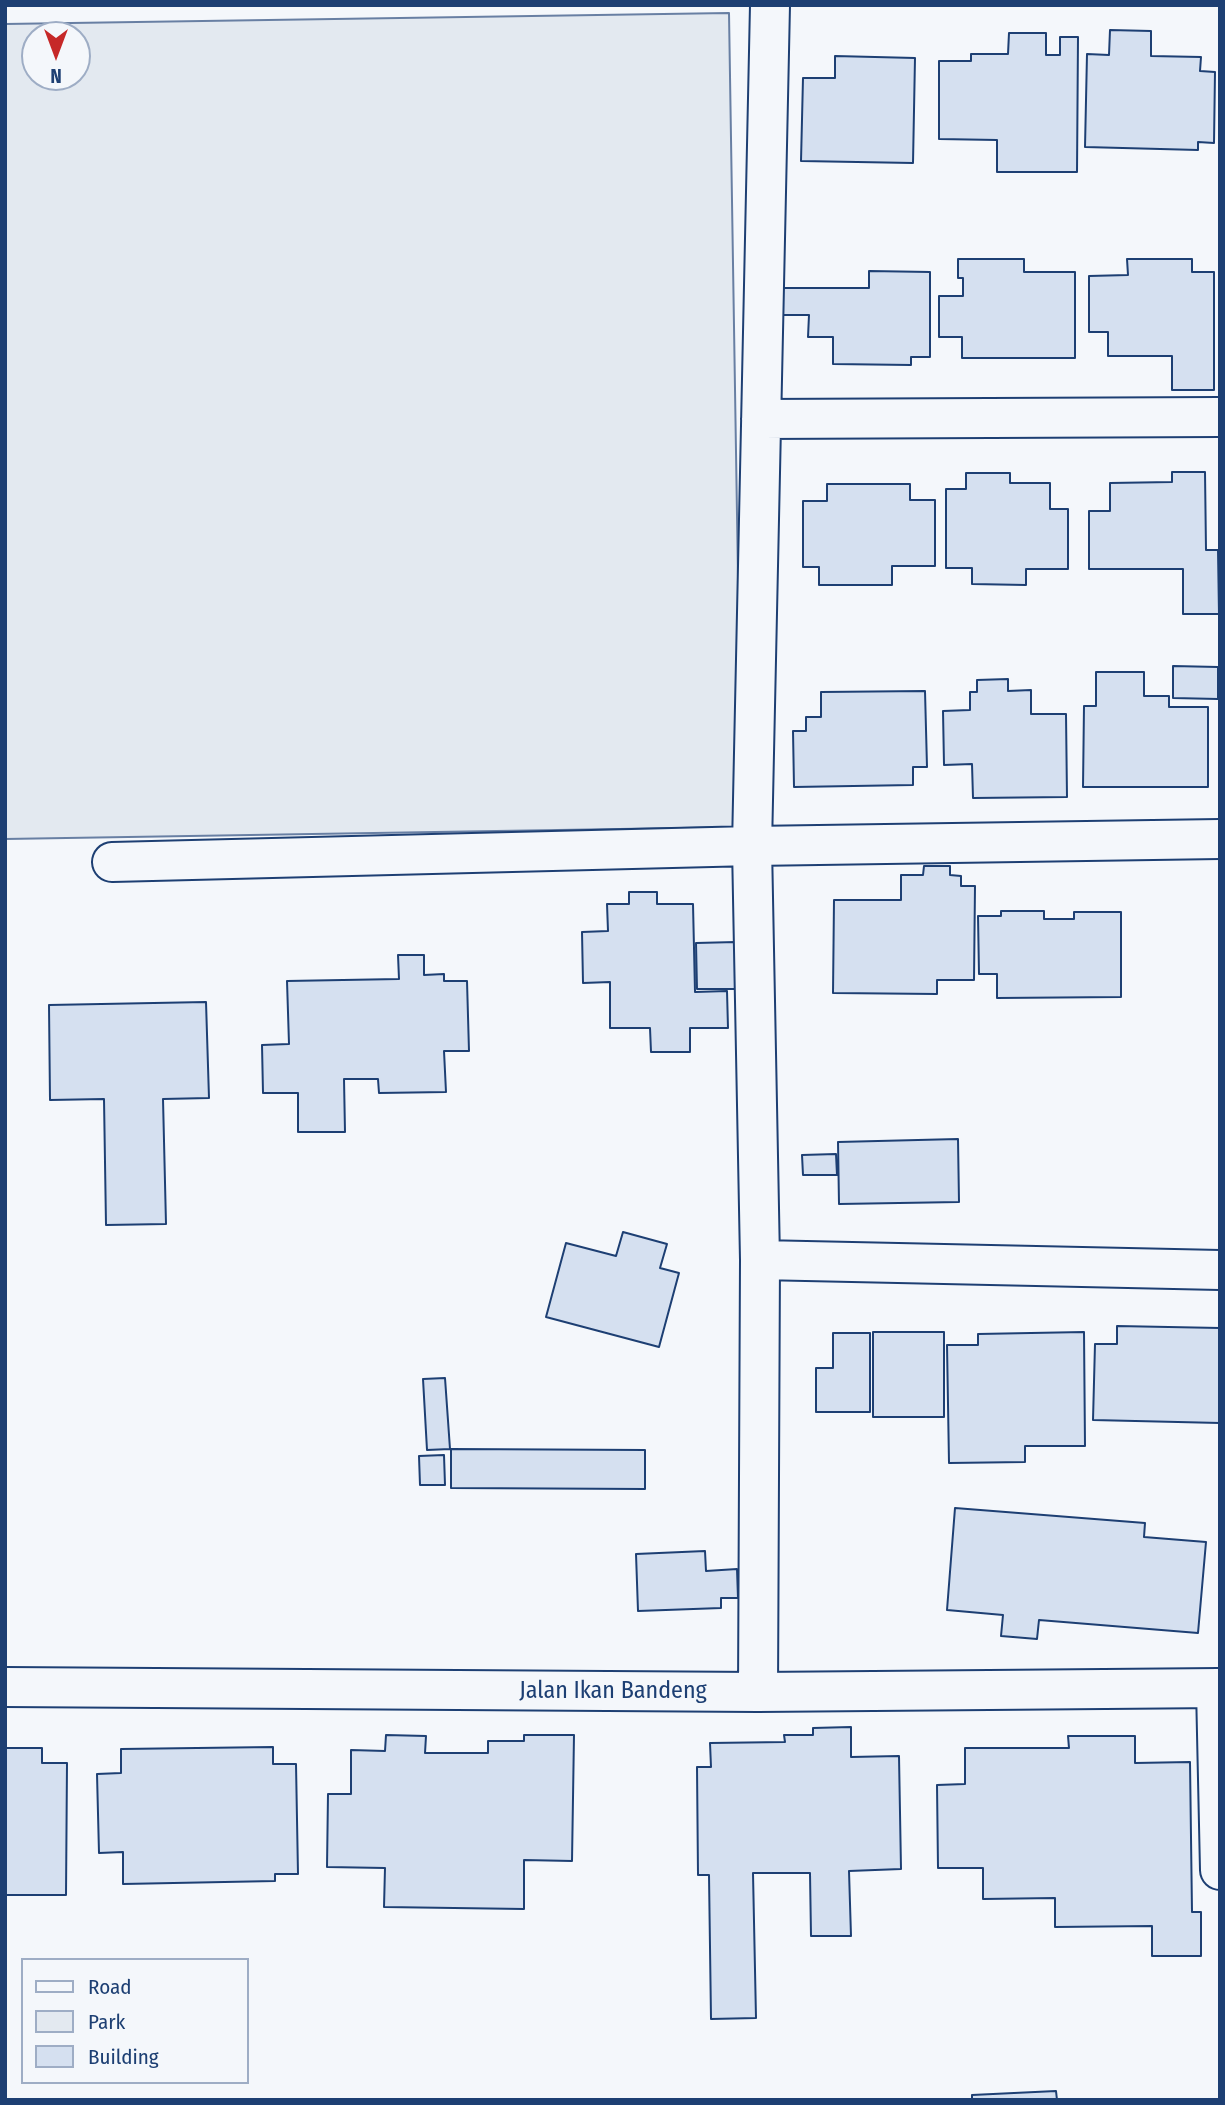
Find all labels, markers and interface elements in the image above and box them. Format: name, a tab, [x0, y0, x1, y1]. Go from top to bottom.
north arrow	[21, 21, 91, 91]
text: N	[50, 64, 62, 87]
street label: Jalan Ikan Bandeng	[519, 1677, 707, 1705]
legend	[21, 1958, 248, 2084]
text: Road	[88, 1974, 132, 2000]
text: Park	[88, 2009, 125, 2035]
text: Building	[88, 2044, 159, 2070]

